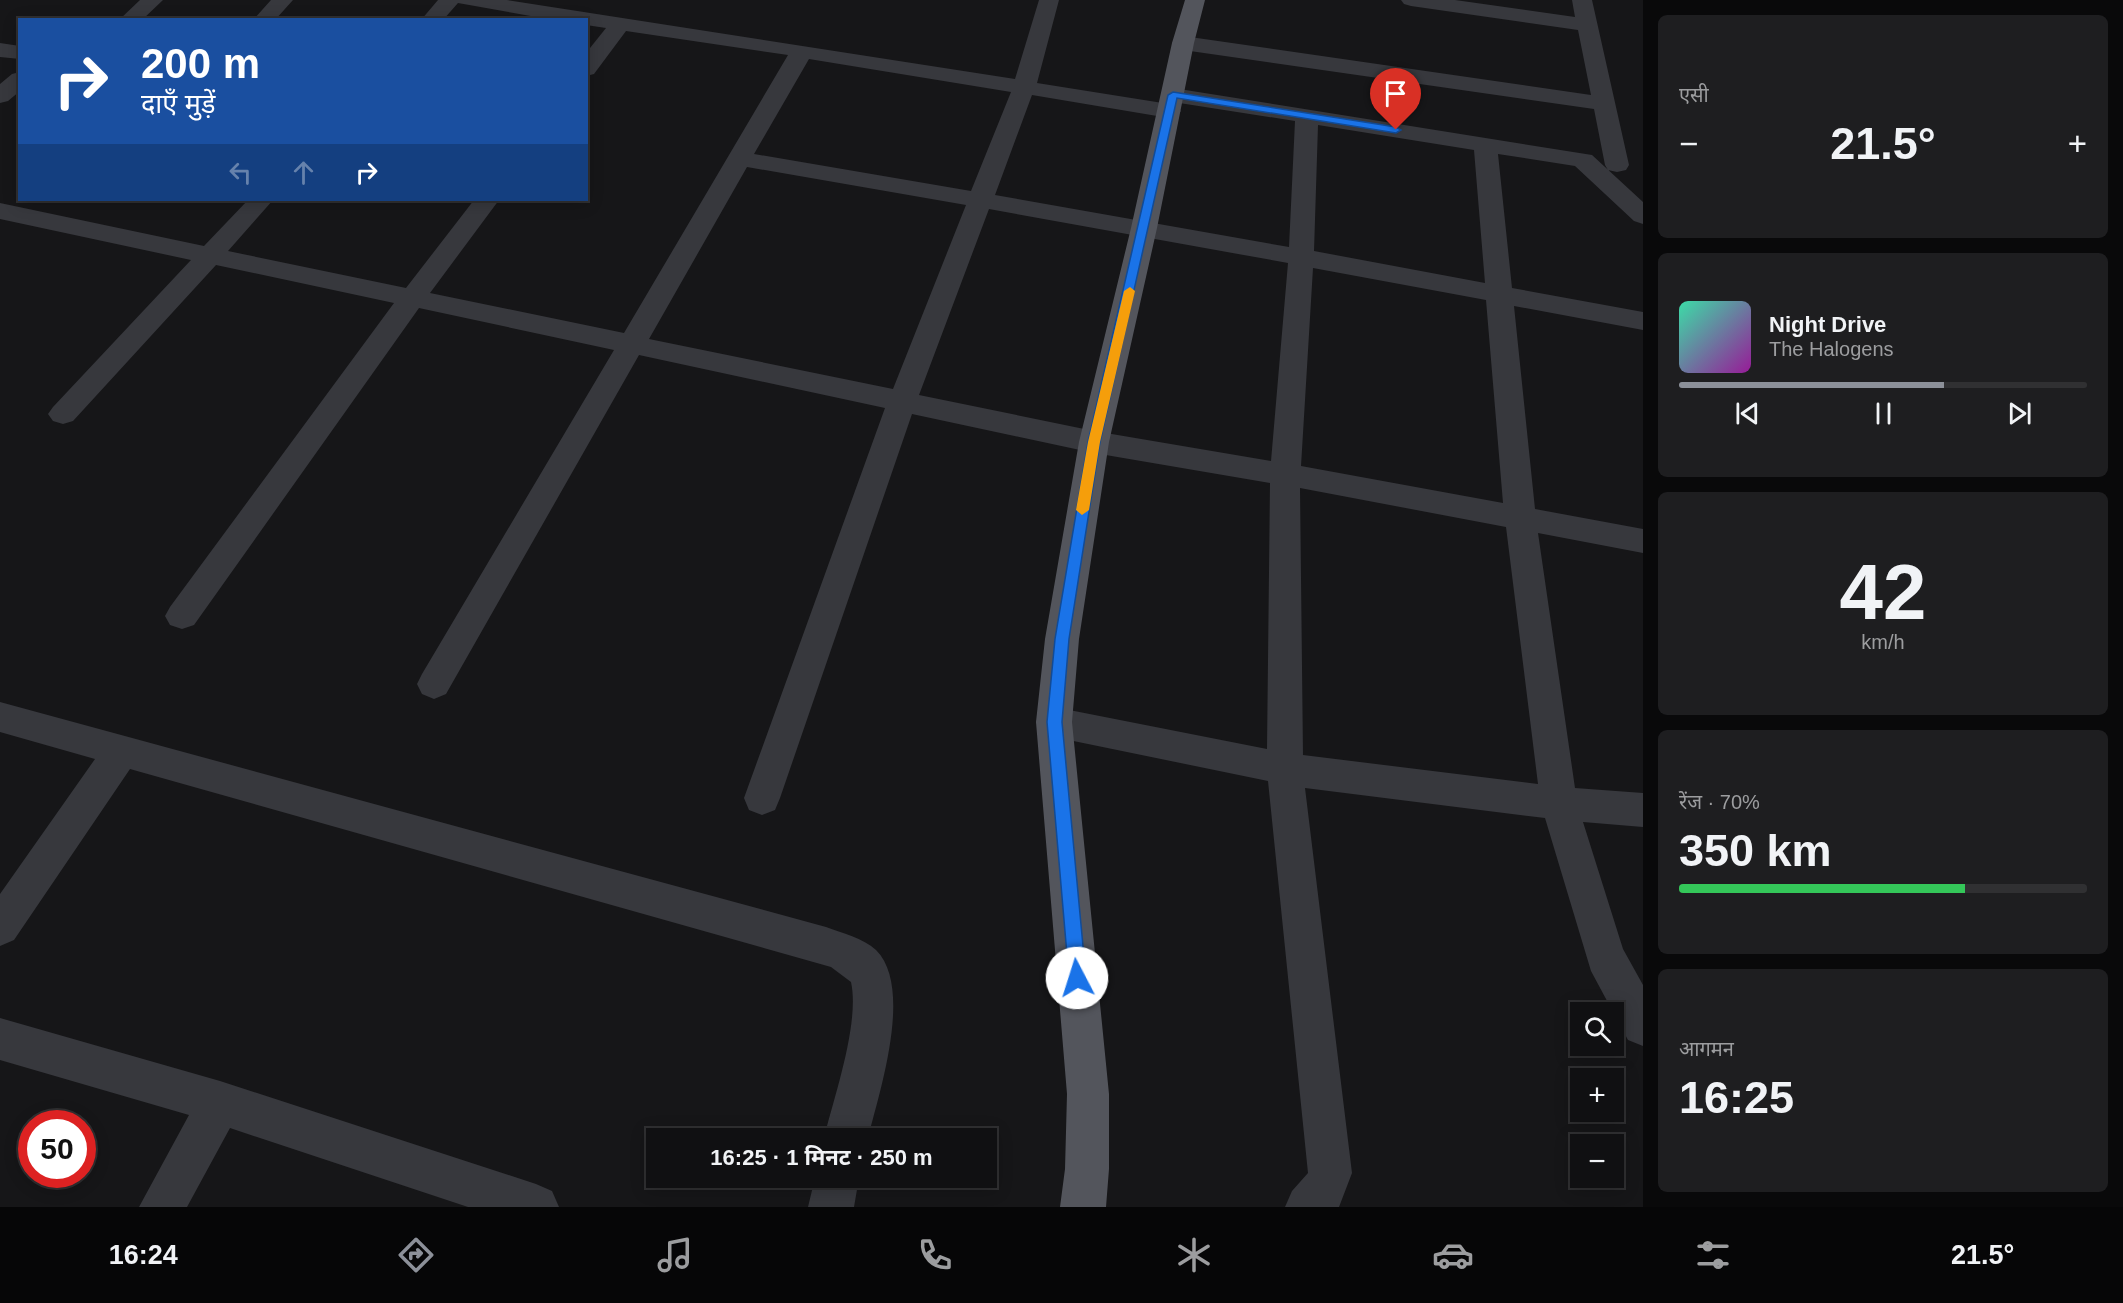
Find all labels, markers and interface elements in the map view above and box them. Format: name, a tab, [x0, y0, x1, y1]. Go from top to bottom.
text: 200 m	[141, 40, 260, 87]
icon: right	[42, 42, 120, 120]
pin	[1370, 68, 1421, 130]
icon: arrive	[1379, 77, 1412, 110]
text: एसी	[1679, 84, 1709, 106]
text: दाएँ मुड़ें	[141, 89, 215, 119]
text: 21.5°	[1830, 118, 1936, 169]
text: −	[1679, 125, 1698, 162]
text: +	[2068, 125, 2087, 162]
icon: left	[224, 156, 257, 189]
icon: ahead	[287, 156, 320, 189]
icon: right	[350, 156, 383, 189]
text: Night Drive	[1769, 312, 1886, 337]
text: The Halogens	[1769, 338, 1894, 360]
icon: previous	[1731, 397, 1764, 430]
icon: pause	[1867, 397, 1900, 430]
icon: next	[2003, 397, 2036, 430]
text: 42	[1840, 548, 1926, 636]
text: km/h	[1861, 631, 1905, 653]
text: रेंज · 70%	[1679, 791, 1760, 813]
text: 350 km	[1679, 825, 1832, 876]
position arrow	[1045, 946, 1109, 1010]
map controls	[1570, 1002, 1624, 1188]
button: search	[1570, 1002, 1624, 1056]
text: आगमन	[1679, 1038, 1734, 1060]
button: +	[1570, 1068, 1624, 1122]
text: 16:25	[1679, 1072, 1794, 1123]
speed limit sign: 50	[18, 1110, 96, 1188]
button: −	[1570, 1134, 1624, 1188]
text: 16:25 · 1 मिनट · 250 m	[710, 1145, 933, 1170]
icon: directions	[395, 1234, 437, 1276]
icon: music	[654, 1234, 696, 1276]
icon: phone	[914, 1234, 956, 1276]
icon: climate	[1173, 1234, 1215, 1276]
icon: car	[1432, 1234, 1474, 1276]
icon: filters	[1692, 1234, 1734, 1276]
text: 16:24	[109, 1240, 178, 1270]
text: 21.5°	[1951, 1240, 2014, 1270]

